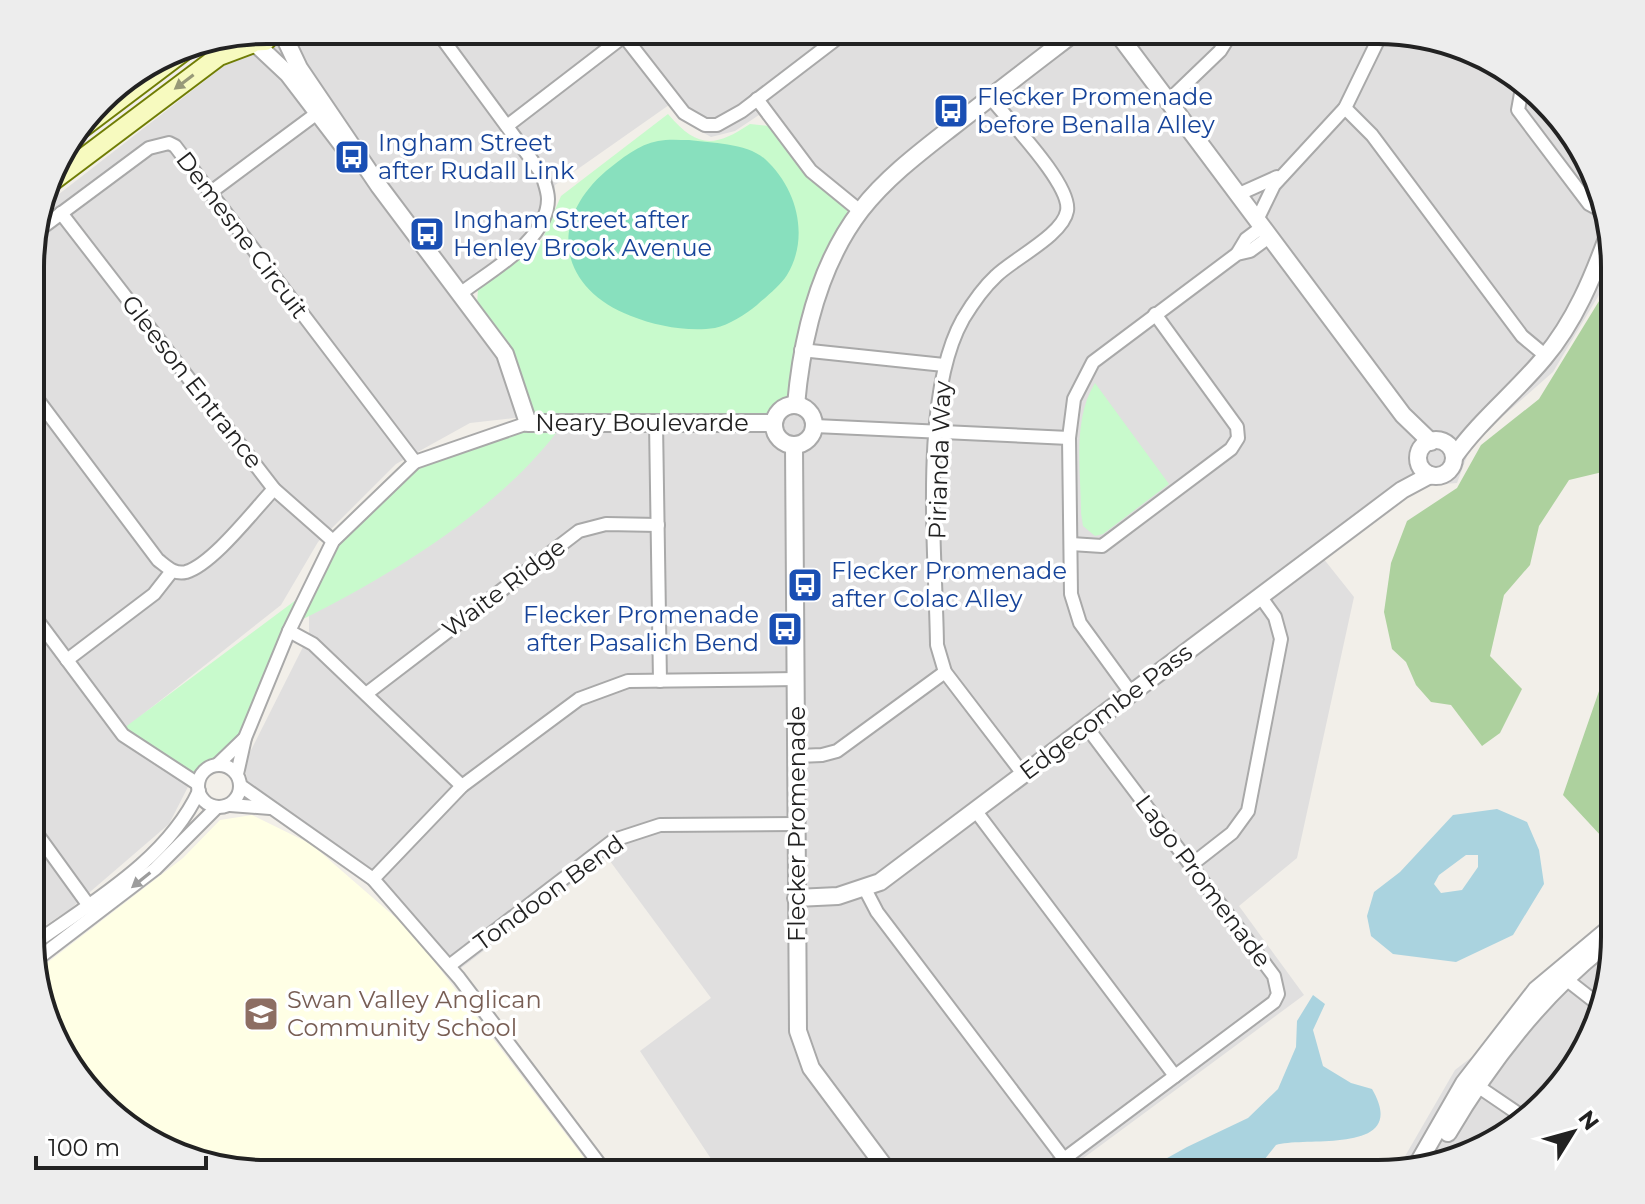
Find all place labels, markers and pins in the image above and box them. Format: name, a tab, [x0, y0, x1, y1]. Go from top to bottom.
place label: Flecker Promenade before Benalla Alley	[977, 82, 1215, 139]
bus stop icon: Flecker Promenade before Benalla Alley	[932, 92, 970, 130]
place label: Ingham Street after Rudall Link	[378, 128, 575, 185]
bus stop icon: Ingham Street after Rudall Link	[333, 138, 371, 176]
place label: Ingham Street after Henley Brook Avenue	[453, 205, 712, 262]
bus stop icon: Ingham Street after Henley Brook Avenue	[408, 215, 446, 253]
place label: Flecker Promenade after Colac Alley	[831, 556, 1067, 613]
bus stop icon: Flecker Promenade after Colac Alley	[786, 566, 824, 604]
place label: Flecker Promenade after Pasalich Bend	[523, 600, 759, 657]
bus stop icon: Flecker Promenade after Pasalich Bend	[766, 610, 804, 648]
place label: Swan Valley Anglican Community School	[287, 985, 542, 1042]
school or university icon: Swan Valley Anglican Community School	[242, 995, 280, 1033]

